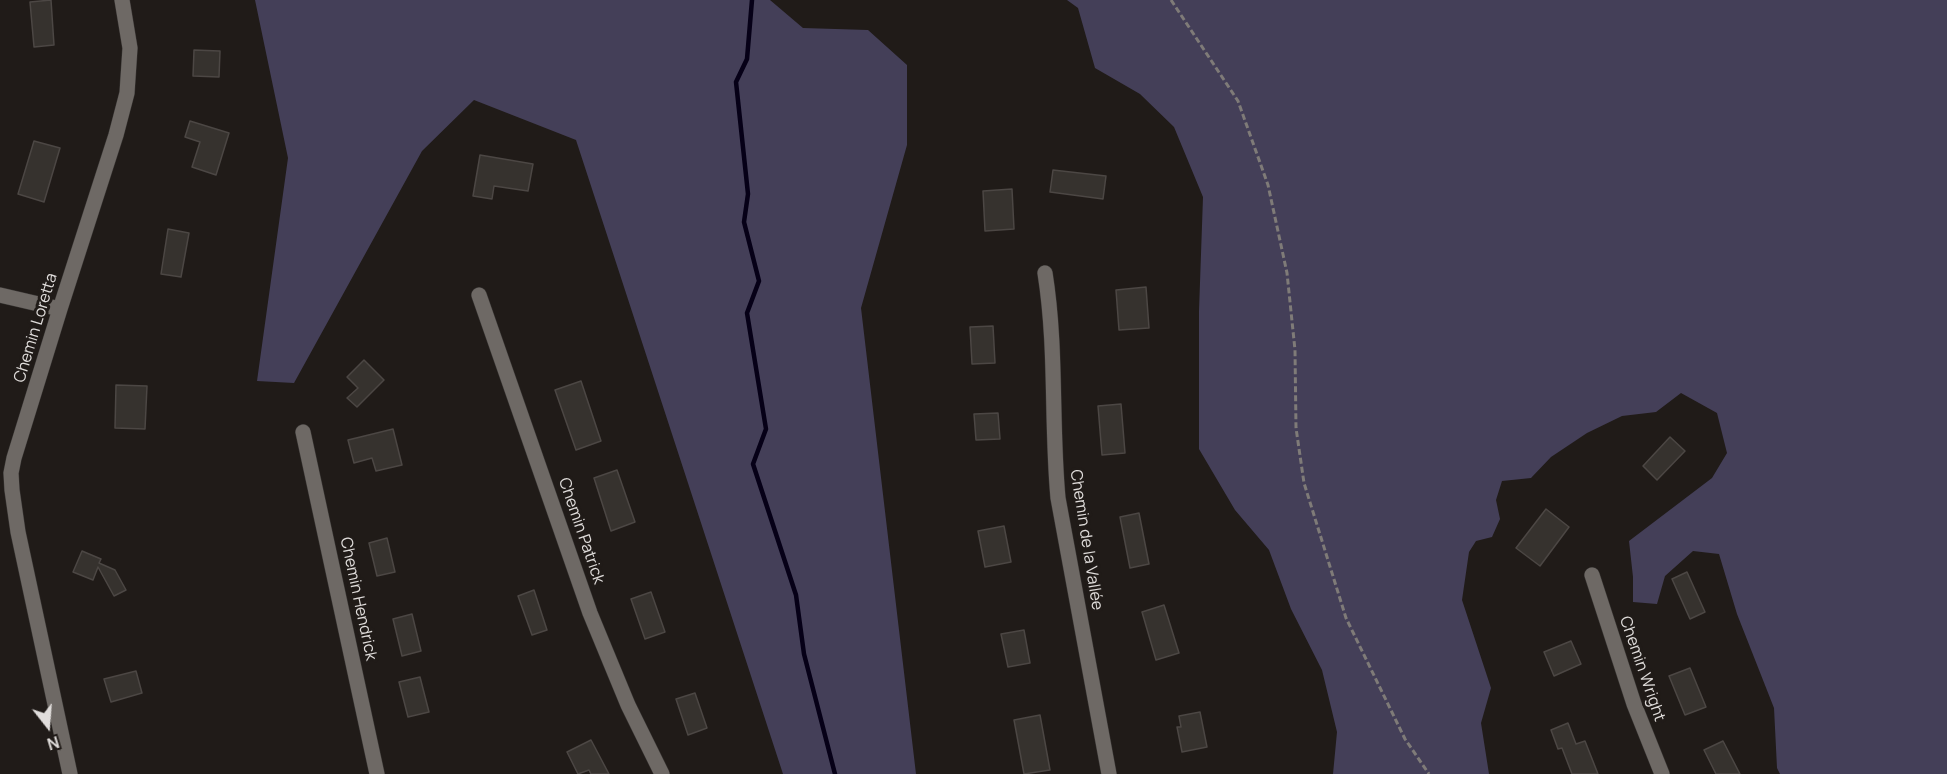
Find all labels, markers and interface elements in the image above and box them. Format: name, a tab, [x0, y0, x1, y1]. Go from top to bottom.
street label: Chemin Loretta	[10, 271, 62, 385]
street label: Chemin de la Vallée	[1065, 468, 1107, 612]
street label: Chemin Patrick	[554, 475, 608, 587]
street label: Chemin Hendrick	[336, 536, 380, 662]
street label: Chemin Wright	[1615, 614, 1669, 724]
north arrow	[18, 696, 78, 756]
text: N	[45, 731, 62, 755]

